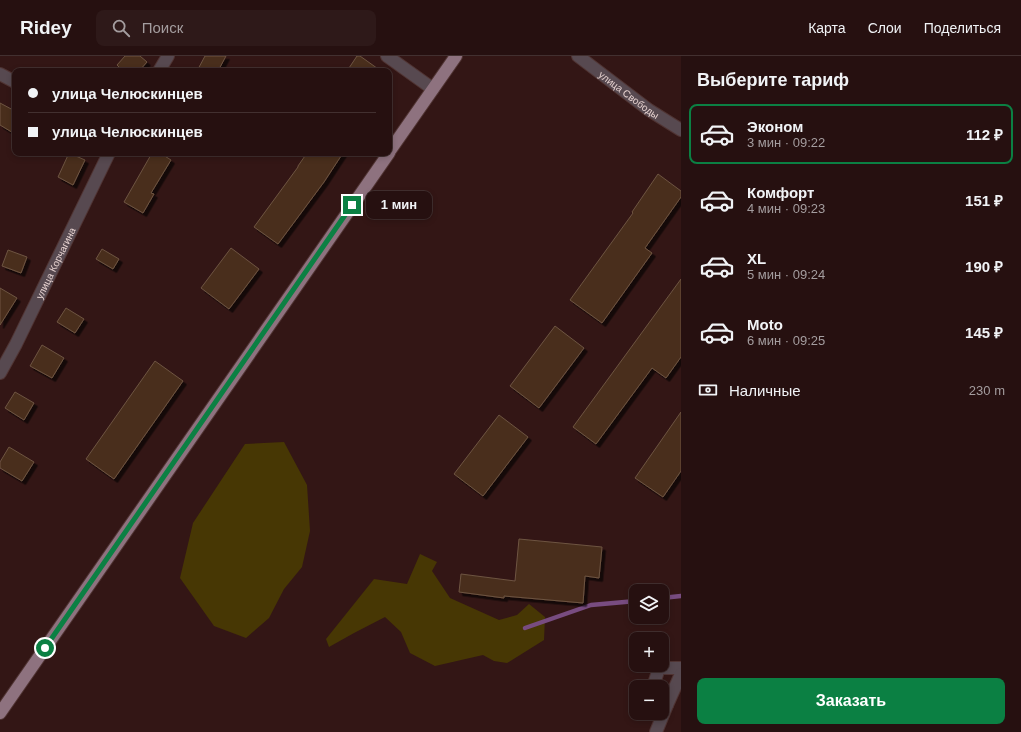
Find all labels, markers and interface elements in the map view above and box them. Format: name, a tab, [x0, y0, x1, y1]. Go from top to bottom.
search box	[96, 10, 376, 46]
text: Ridey	[20, 17, 72, 38]
icon: search	[110, 17, 132, 39]
text: Поиск	[142, 19, 183, 36]
text: Карта	[808, 20, 846, 36]
text: Слои	[868, 20, 902, 36]
text: Поделиться	[924, 20, 1001, 36]
street label: улица Свободы	[596, 69, 661, 121]
text: Выберите тариф	[697, 70, 849, 90]
text: улица Челюскинцев	[52, 85, 203, 102]
icon: car	[699, 116, 735, 152]
text: Эконом	[747, 118, 803, 135]
text: улица Челюскинцев	[52, 123, 203, 140]
text: 112 ₽	[966, 126, 1003, 143]
text: 3 мин · 09:22	[747, 135, 825, 150]
icon: car	[699, 182, 735, 218]
text: Комфорт	[747, 184, 814, 201]
callout: 1 мин	[366, 191, 432, 219]
text: 151 ₽	[965, 192, 1003, 209]
route end	[343, 196, 361, 214]
text: 1 мин	[381, 197, 417, 212]
text: 4 мин · 09:23	[747, 201, 825, 216]
street label: улица Корчагина	[34, 225, 78, 301]
icon: car	[699, 248, 735, 284]
text: XL	[747, 250, 766, 267]
text: 190 ₽	[965, 258, 1003, 275]
text: 5 мин · 09:24	[747, 267, 825, 282]
icon: car	[699, 314, 735, 350]
text: Moto	[747, 316, 783, 333]
text: 145 ₽	[965, 324, 1003, 341]
text: 6 мин · 09:25	[747, 333, 825, 348]
icon: cash	[697, 379, 719, 401]
text: Наличные	[729, 382, 801, 399]
text: 230 m	[969, 383, 1005, 398]
map controls	[629, 584, 669, 720]
button: layers	[629, 584, 669, 624]
button: +	[629, 632, 669, 672]
route start	[36, 639, 54, 657]
button: Заказать	[697, 678, 1005, 724]
button: −	[629, 680, 669, 720]

